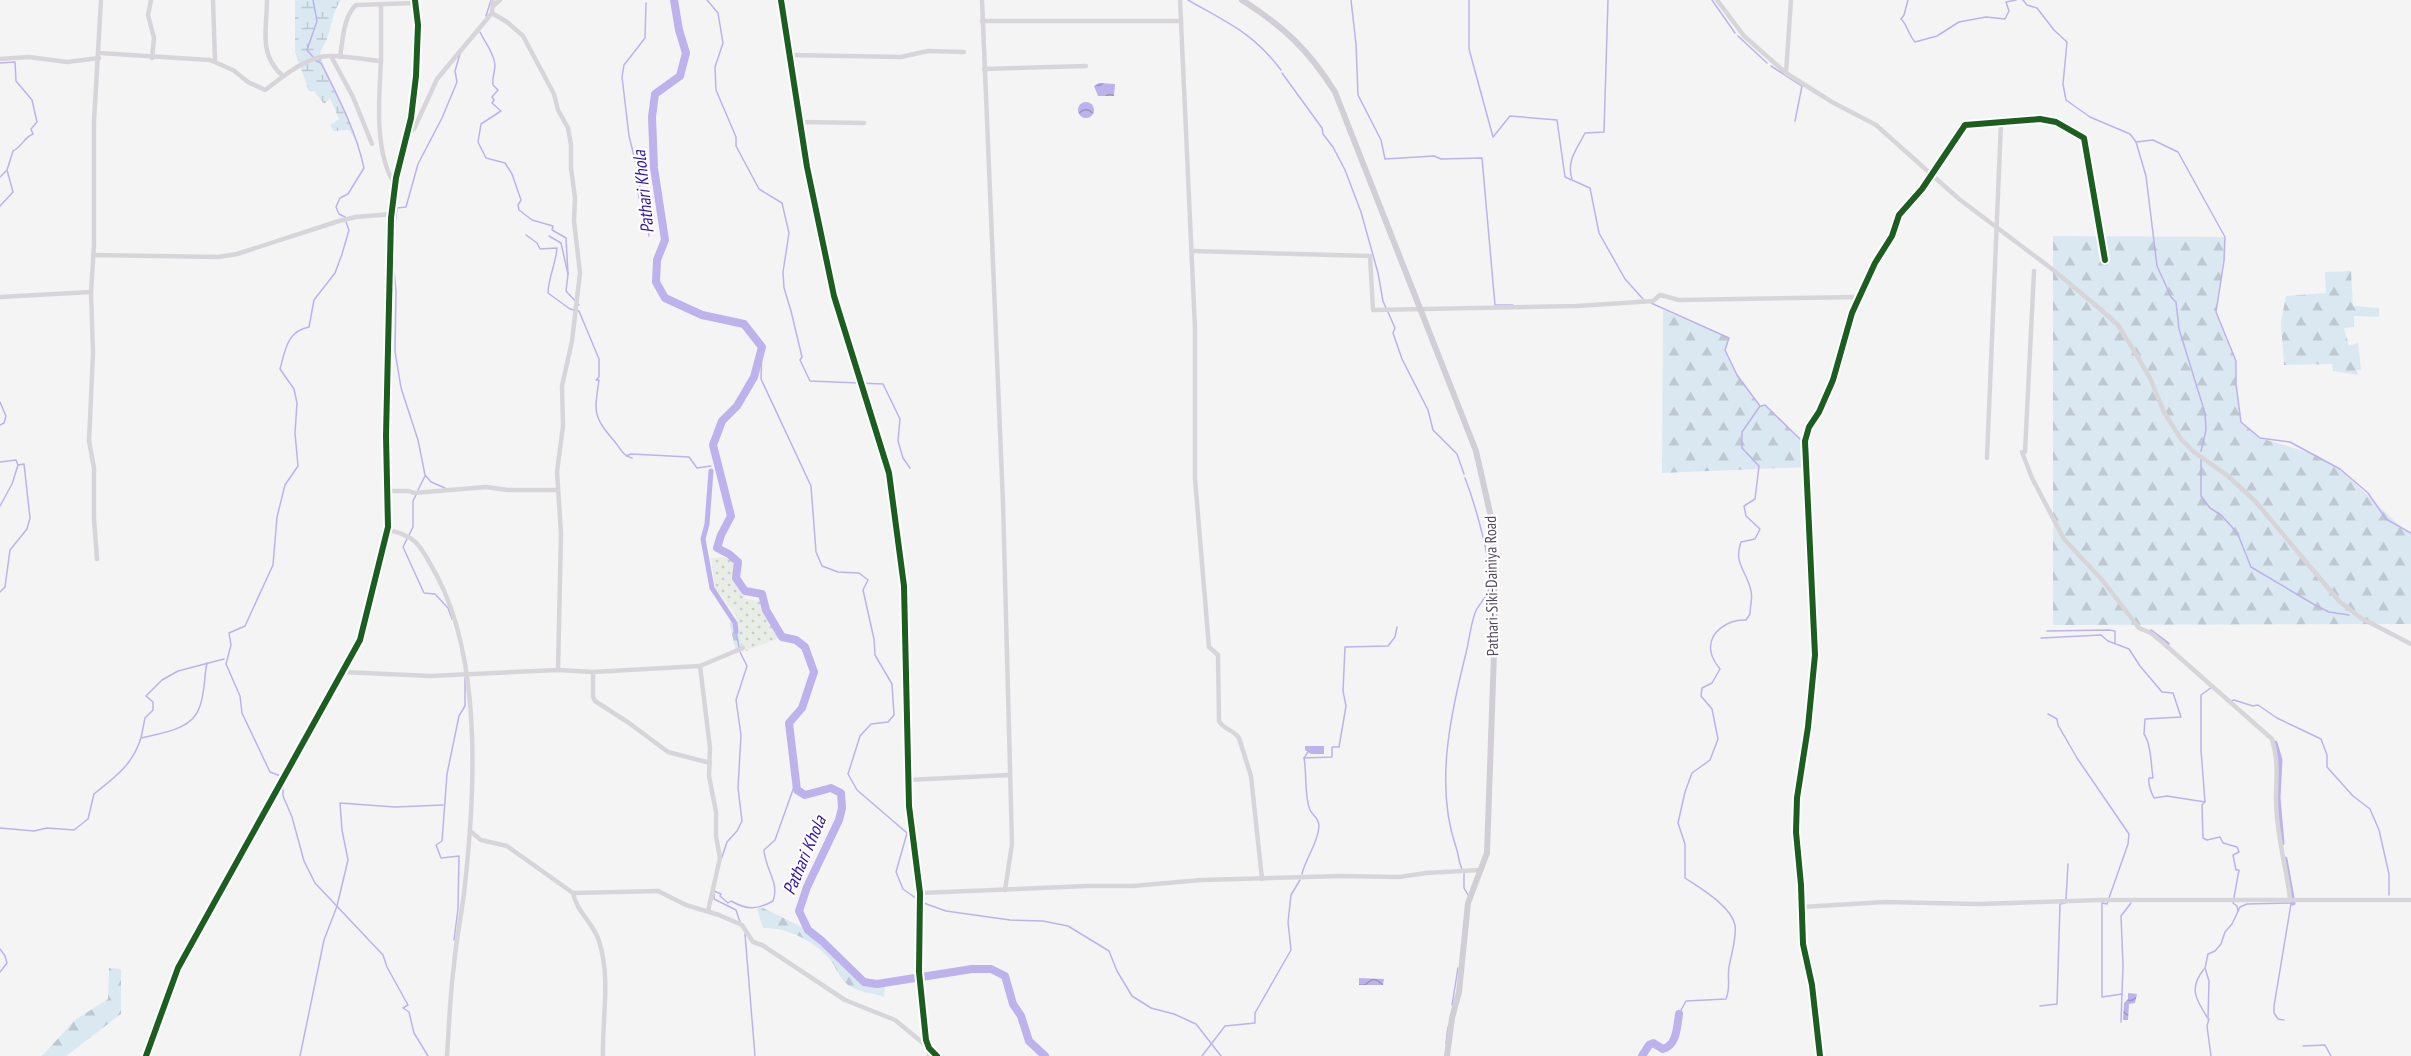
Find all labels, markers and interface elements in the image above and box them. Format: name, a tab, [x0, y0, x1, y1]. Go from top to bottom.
water label: Pathari Khola	[627, 148, 659, 235]
street label: Pathari-Siki-Dainiya Road	[1480, 516, 1502, 656]
water label: Pathari Khola	[777, 811, 831, 898]

